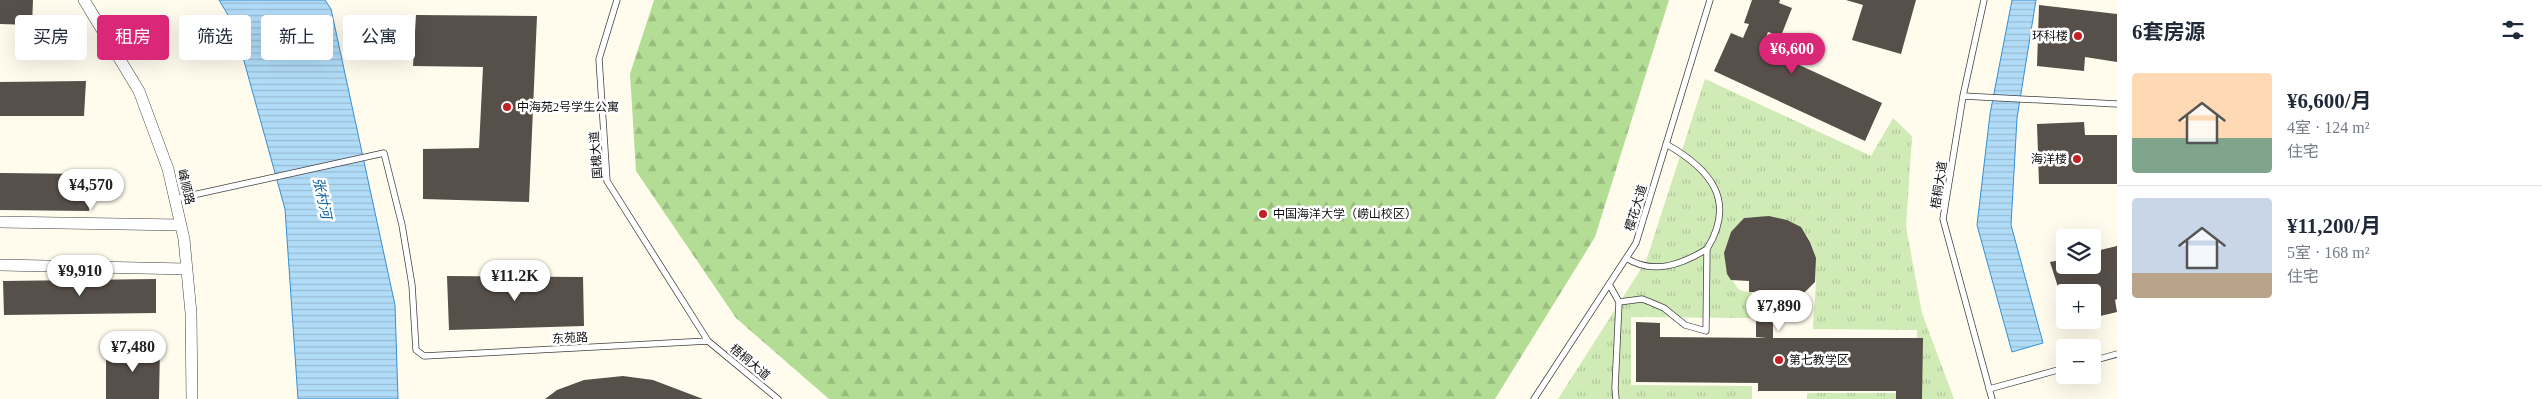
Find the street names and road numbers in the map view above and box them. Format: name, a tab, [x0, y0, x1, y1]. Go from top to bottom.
street label: 国槐大道	[587, 130, 605, 180]
street label: 梧桐大道	[1928, 160, 1950, 210]
street label: 峰顺路	[175, 168, 197, 206]
street label: 樱花大道	[1622, 183, 1650, 233]
street label: 东苑路	[552, 330, 588, 346]
street label: 梧桐大道	[727, 341, 773, 383]

